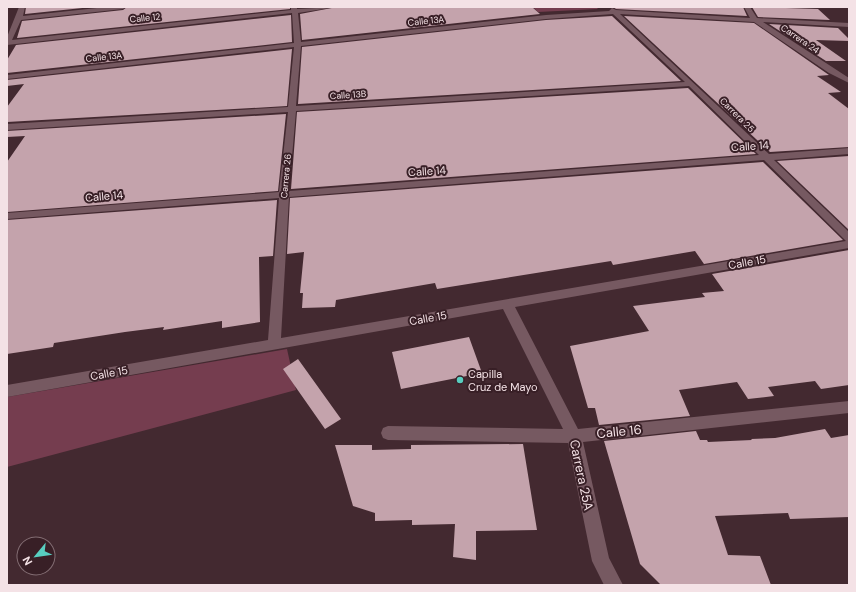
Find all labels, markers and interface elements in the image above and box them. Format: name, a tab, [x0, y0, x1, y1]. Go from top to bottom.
street label: Calle 12	[129, 10, 161, 26]
street label: Calle 13A	[407, 13, 445, 29]
street label: Carrera 24	[778, 22, 822, 57]
street label: Calle 13A	[85, 49, 123, 65]
street label: Calle 13B	[329, 88, 367, 102]
street label: Carrera 25	[717, 95, 757, 135]
street label: Calle 14	[731, 138, 770, 154]
street label: Carrera 26	[278, 153, 294, 199]
street label: Calle 14	[408, 163, 447, 179]
street label: Calle 14	[84, 187, 124, 205]
street label: Calle 15	[727, 252, 767, 272]
street label: Calle 15	[408, 308, 448, 328]
street label: Calle 15	[89, 363, 129, 383]
place label: Capilla Cruz de Mayo	[468, 367, 538, 394]
marker: Capilla Cruz de Mayo	[455, 375, 465, 385]
street label: Calle 16	[596, 421, 642, 442]
street label: Carrera 25A	[566, 438, 597, 512]
north arrow	[16, 536, 56, 576]
text: N	[19, 554, 35, 568]

